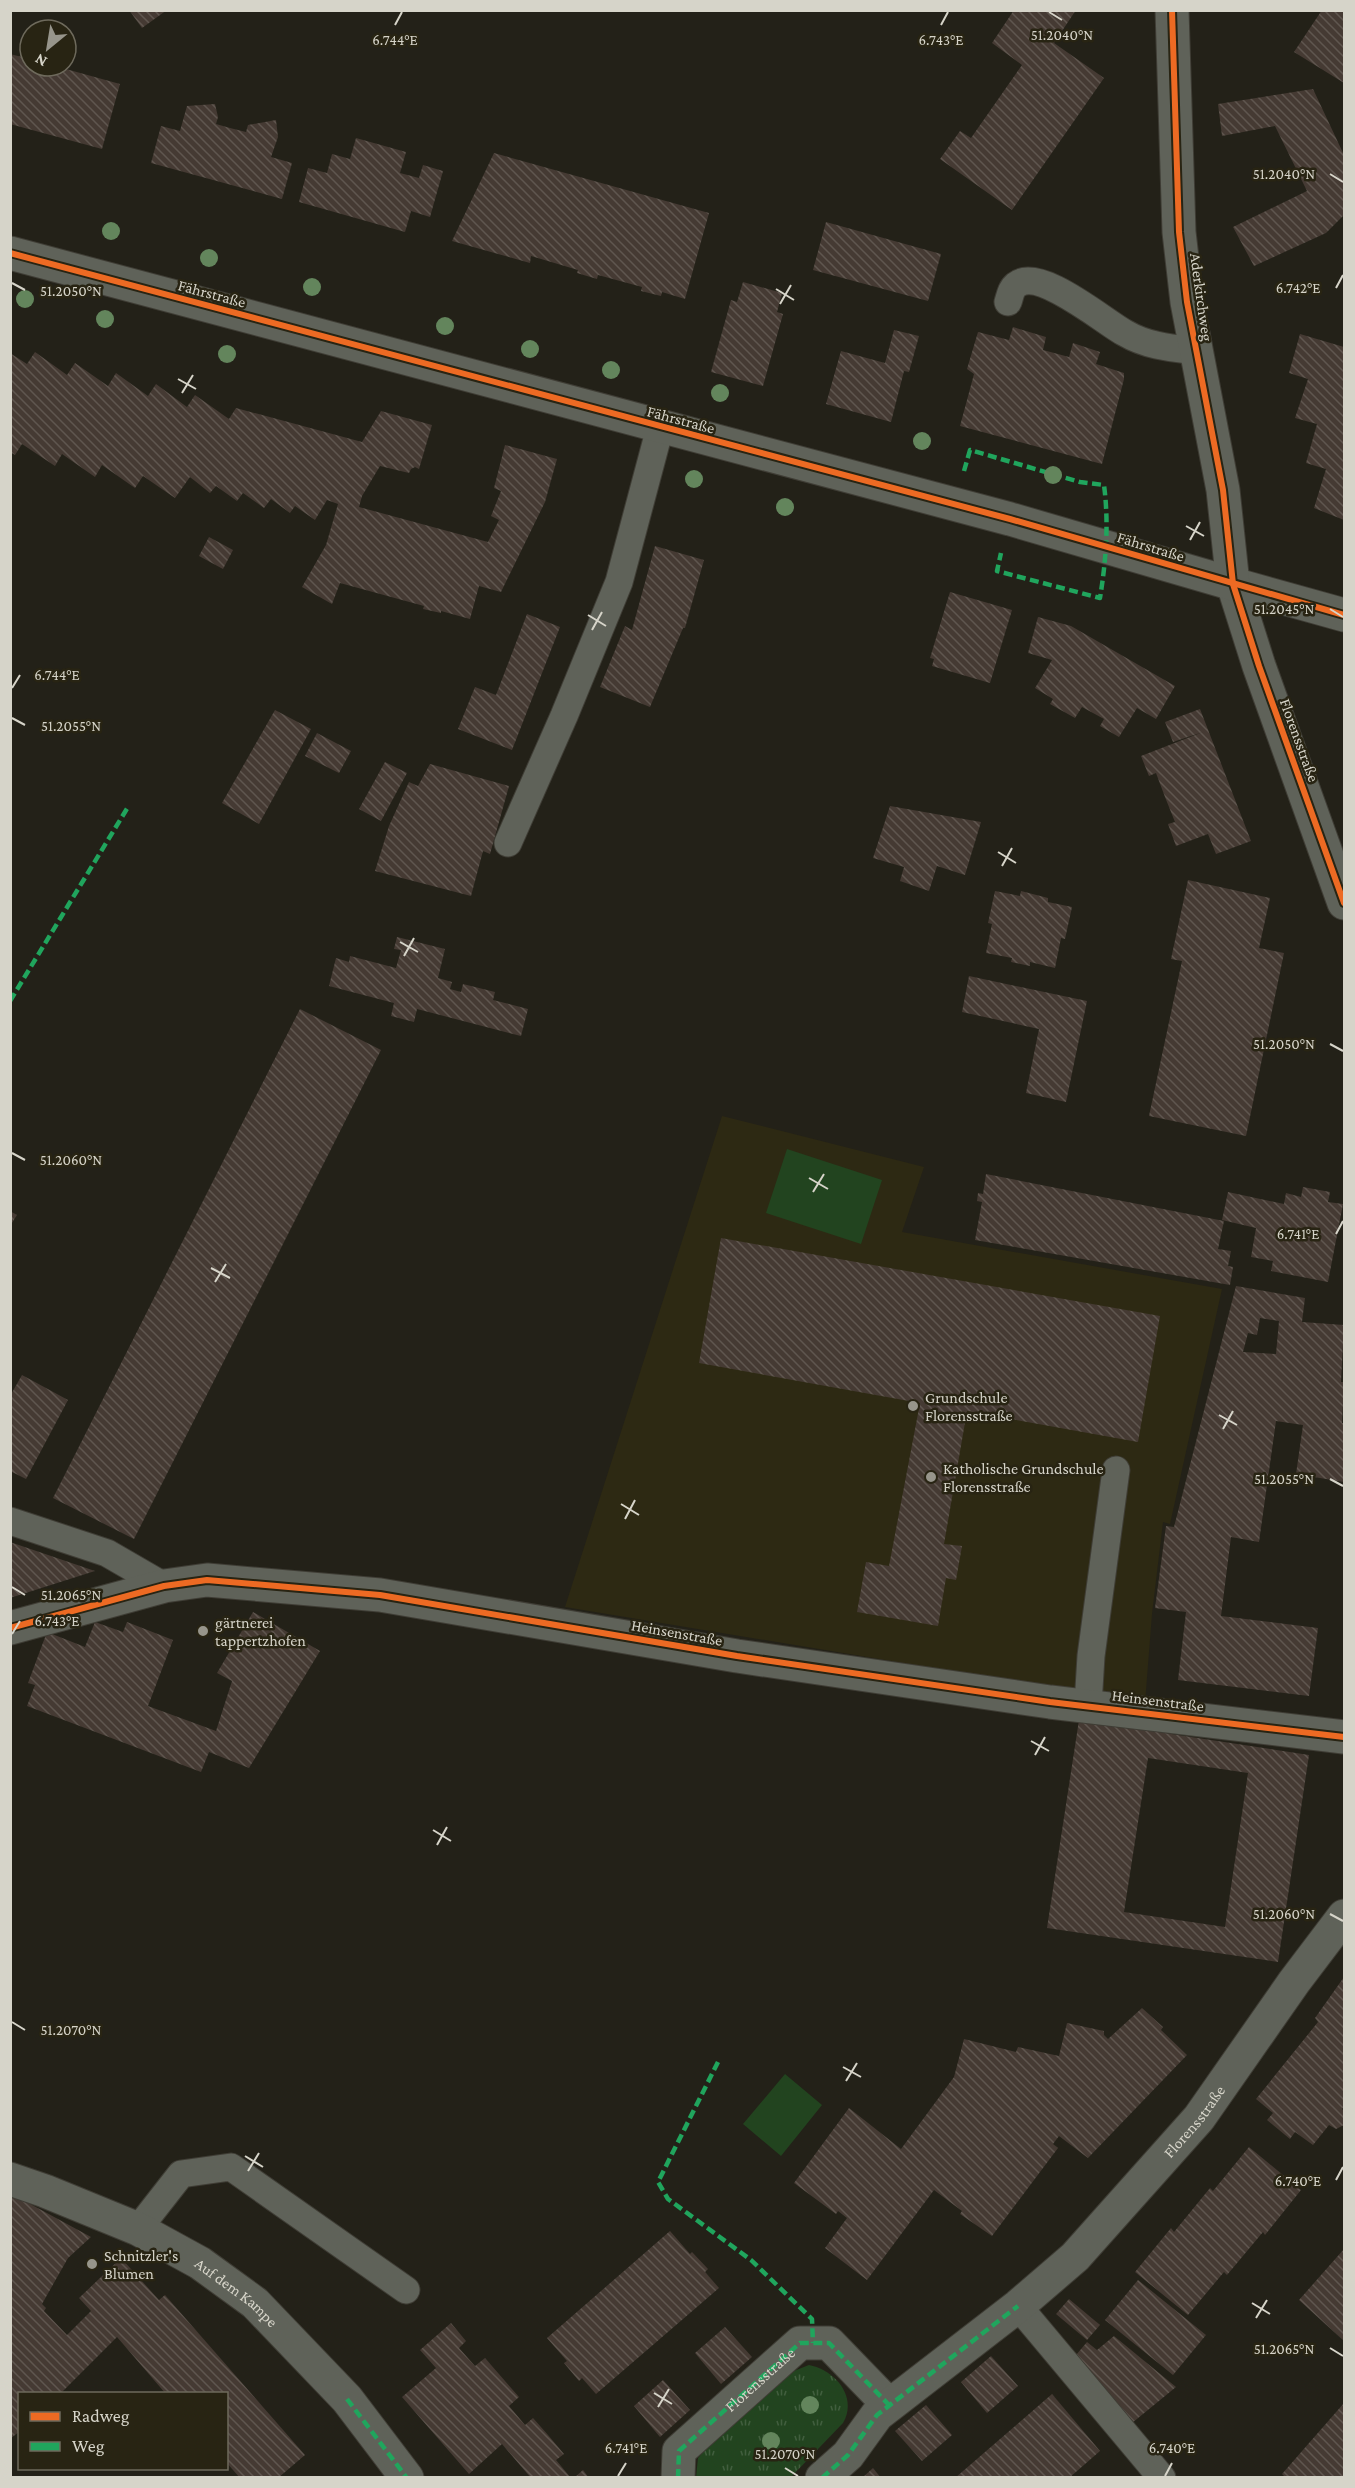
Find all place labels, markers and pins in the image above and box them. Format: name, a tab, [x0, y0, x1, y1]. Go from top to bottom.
place label: Grundschule Florensstraße	[925, 1389, 1013, 1424]
marker: Grundschule Florensstraße	[906, 1399, 920, 1413]
place label: Katholische Grundschule Florensstraße	[943, 1460, 1104, 1495]
marker: Katholische Grundschule Florensstraße	[924, 1470, 938, 1484]
place label: gärtnerei tappertzhofen	[215, 1614, 306, 1650]
marker: gärtnerei tappertzhofen	[196, 1624, 210, 1638]
place label: Schnitzler's Blumen	[104, 2247, 178, 2282]
marker: Schnitzler's Blumen	[85, 2257, 99, 2271]

